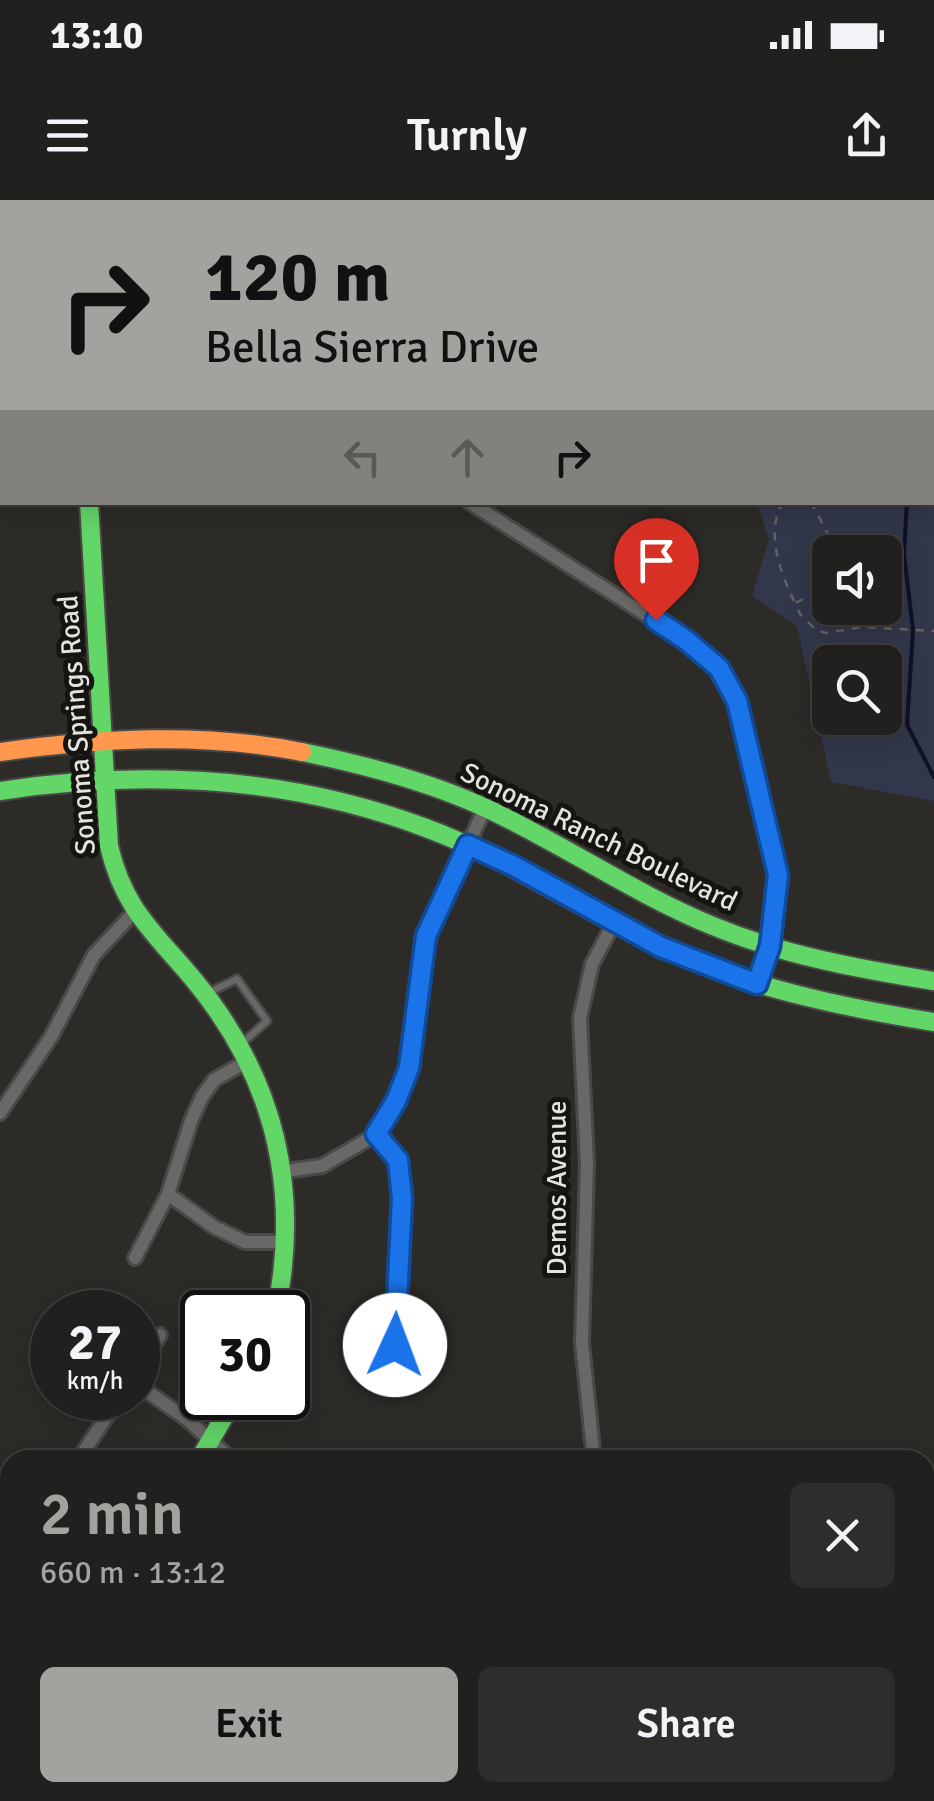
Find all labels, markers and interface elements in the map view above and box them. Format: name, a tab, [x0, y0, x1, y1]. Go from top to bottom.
text: 13:10	[50, 12, 143, 59]
icon: menu	[40, 108, 95, 163]
text: Turnly	[407, 108, 527, 163]
icon: share	[839, 108, 894, 163]
text: 120 m	[205, 234, 390, 320]
icon: right	[40, 240, 170, 370]
text: Bella Sierra Drive	[205, 320, 539, 375]
icon: left	[335, 430, 390, 485]
icon: ahead	[440, 430, 495, 485]
icon: right	[545, 430, 600, 485]
pin	[614, 518, 699, 621]
icon: arrive	[629, 533, 684, 588]
map controls	[812, 535, 902, 735]
button: sound	[812, 535, 902, 625]
street label: Sonoma Springs Road	[51, 594, 103, 856]
button: search	[812, 645, 902, 735]
street label: Sonoma Ranch Boulevard	[455, 755, 743, 919]
street label: Demos Avenue	[540, 1100, 574, 1276]
speed limit sign: 30	[180, 1290, 310, 1420]
position arrow	[343, 1293, 447, 1397]
text: 27	[68, 1312, 122, 1374]
text: km/h	[67, 1365, 123, 1396]
text: 2 min	[40, 1478, 184, 1552]
button: close	[790, 1483, 895, 1588]
text: 660 m · 13:12	[40, 1553, 226, 1592]
button: Exit	[40, 1667, 458, 1782]
button: Share	[478, 1667, 895, 1782]

